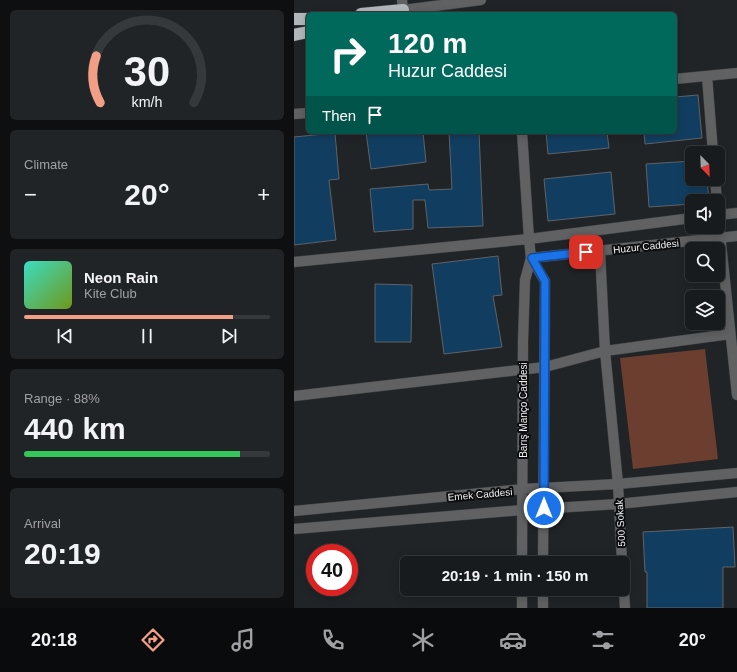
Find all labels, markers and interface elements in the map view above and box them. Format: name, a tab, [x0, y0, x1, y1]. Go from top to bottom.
icon: right	[322, 28, 374, 80]
text: 120 m	[388, 28, 467, 59]
text: 30	[124, 48, 170, 95]
text: Huzur Caddesi	[388, 61, 507, 81]
text: km/h	[132, 93, 163, 109]
icon: arrive	[364, 104, 386, 126]
text: Then	[322, 107, 356, 124]
north arrow	[685, 146, 725, 186]
map controls	[685, 146, 725, 330]
text: Climate	[24, 157, 68, 172]
text: 20°	[124, 178, 170, 211]
text: −	[24, 182, 37, 207]
text: +	[257, 182, 270, 207]
button: sound	[685, 194, 725, 234]
pin	[569, 235, 603, 269]
street label: Huzur Caddesi	[613, 238, 680, 255]
icon: arrive	[575, 241, 597, 263]
button: search	[685, 242, 725, 282]
text: Neon Rain	[84, 269, 158, 286]
text: Kite Club	[84, 286, 137, 301]
button: layers	[685, 290, 725, 330]
icon: previous	[54, 325, 76, 347]
icon: pause	[136, 325, 158, 347]
icon: next	[218, 325, 240, 347]
street label: Barış Manço Caddesi	[518, 362, 529, 458]
text: Range · 88%	[24, 391, 100, 406]
text: 440 km	[24, 412, 126, 445]
street label: Emek Caddesi	[447, 486, 513, 503]
position arrow	[523, 487, 565, 529]
street label: 500 Sokak	[614, 498, 627, 547]
text: Arrival	[24, 516, 61, 531]
text: 20:19	[24, 537, 101, 570]
speed limit sign: 40	[306, 544, 358, 596]
text: 20:19 · 1 min · 150 m	[442, 567, 588, 584]
icon: directions	[139, 626, 167, 654]
icon: music	[229, 626, 257, 654]
icon: phone	[319, 626, 347, 654]
icon: climate	[409, 626, 437, 654]
icon: car	[499, 626, 527, 654]
icon: filters	[589, 626, 617, 654]
text: 20:18	[31, 630, 77, 650]
text: 20°	[679, 630, 706, 650]

